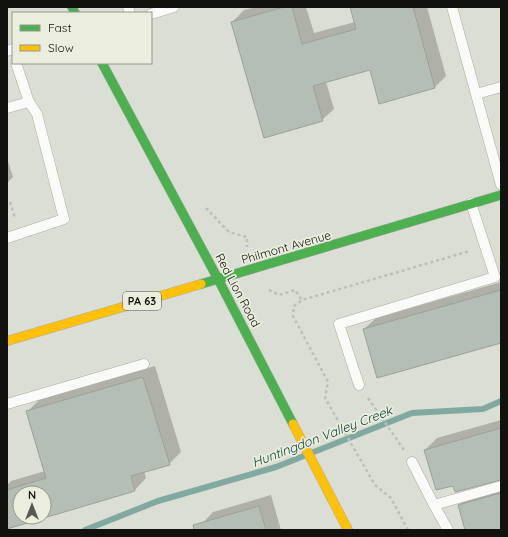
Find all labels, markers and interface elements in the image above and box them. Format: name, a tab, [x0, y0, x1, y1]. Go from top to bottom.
legend	[12, 12, 152, 64]
text: Fast	[48, 20, 72, 35]
text: Slow	[48, 40, 74, 55]
street label: Philmont Avenue	[239, 227, 333, 267]
street label: Red Lion Road	[212, 250, 264, 330]
road number: PA 63	[123, 292, 161, 310]
water label: Huntingdon Valley Creek	[250, 401, 395, 470]
north arrow	[12, 485, 52, 525]
text: N	[28, 488, 36, 502]

